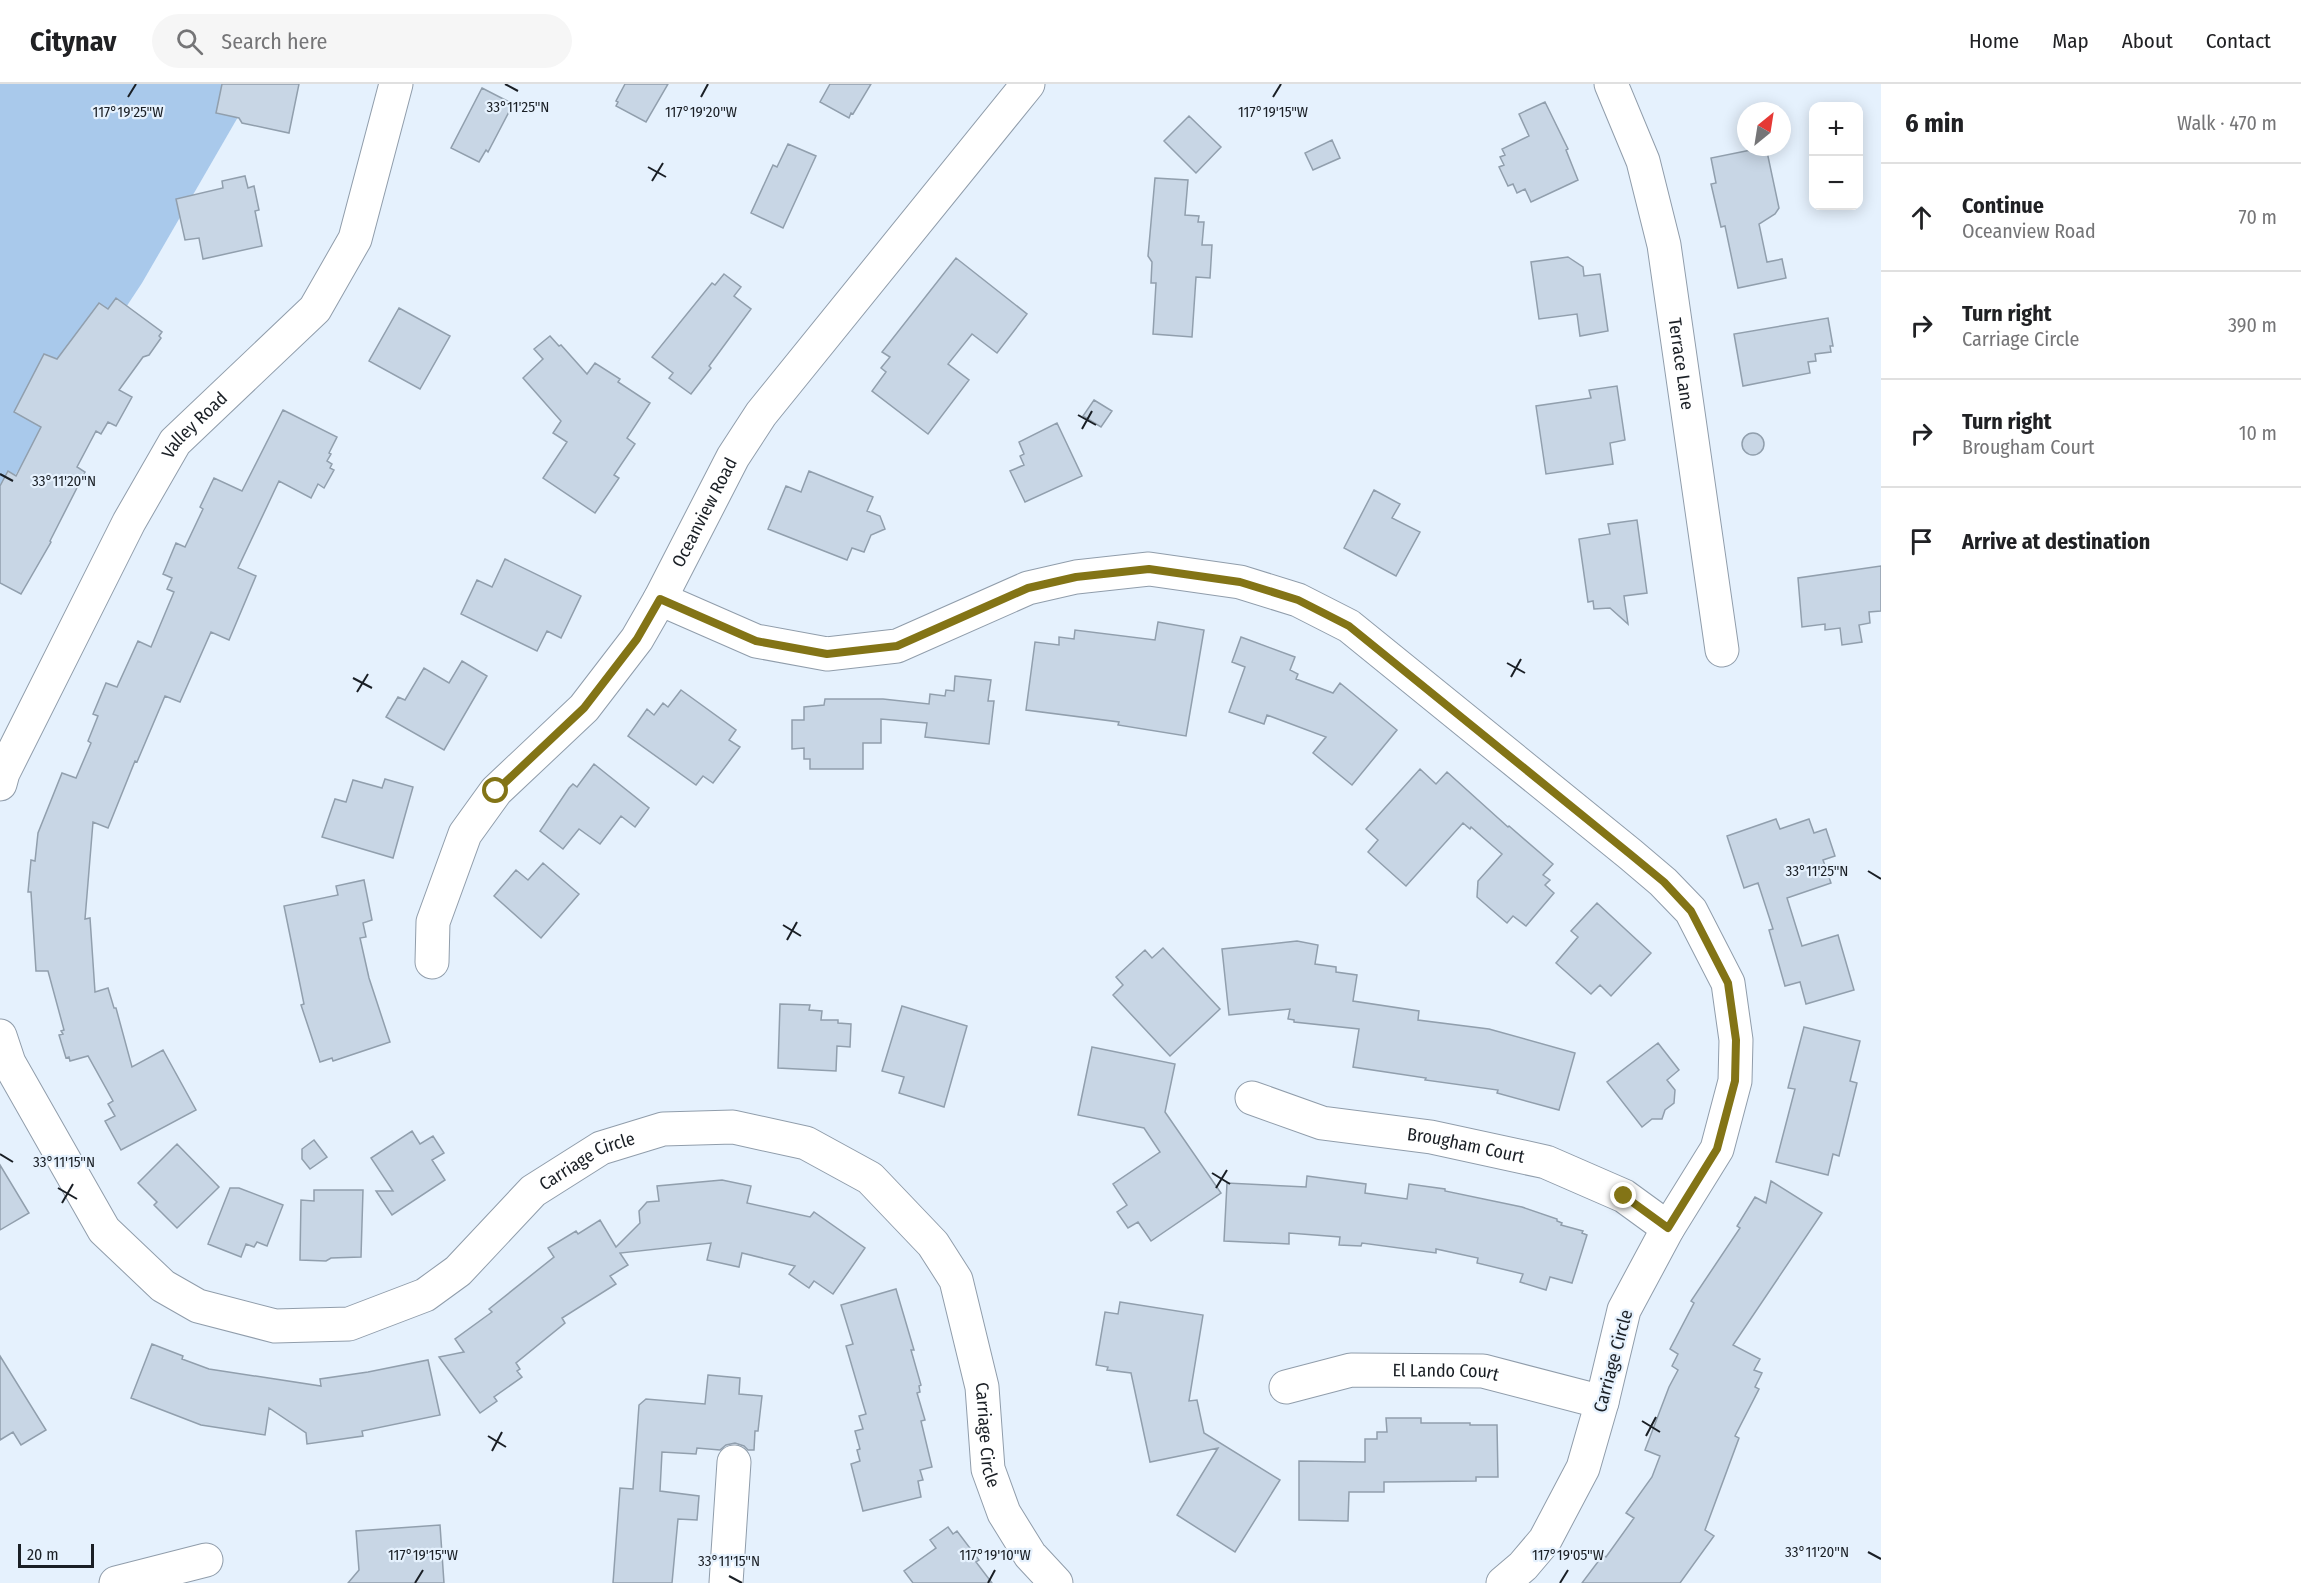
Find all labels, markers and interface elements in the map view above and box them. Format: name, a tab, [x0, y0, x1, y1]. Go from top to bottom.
search box	[152, 14, 572, 68]
text: Citynav	[30, 25, 116, 58]
icon: search	[173, 25, 206, 58]
text: Search here	[221, 28, 327, 55]
text: Home	[1969, 28, 2019, 54]
text: Map	[2052, 28, 2089, 54]
text: About	[2122, 28, 2173, 54]
text: Contact	[2206, 28, 2271, 54]
text: 33°11'25"N	[487, 98, 549, 116]
north arrow	[1737, 102, 1791, 156]
map controls	[1809, 102, 1863, 210]
button: +	[1809, 102, 1863, 156]
text: 117°19'25"W	[93, 103, 163, 121]
text: 117°19'20"W	[665, 103, 737, 121]
text: 117°19'15"W	[1238, 103, 1308, 121]
text: 6 min	[1905, 108, 1964, 139]
text: Walk · 470 m	[2177, 111, 2277, 135]
button: −	[1809, 156, 1863, 210]
text: Continue	[1962, 192, 2044, 219]
icon: ahead	[1905, 201, 1938, 234]
text: 70 m	[2239, 205, 2277, 229]
text: Oceanview Road	[1962, 219, 2096, 243]
text: Turn right	[1962, 300, 2051, 327]
icon: right	[1905, 309, 1938, 342]
text: 390 m	[2228, 313, 2277, 337]
street label: Terrace Lane	[1664, 316, 1698, 411]
text: Carriage Circle	[1962, 327, 2079, 351]
street label: Valley Road	[157, 387, 232, 462]
text: Turn right	[1962, 408, 2051, 435]
icon: right	[1905, 417, 1938, 450]
text: 10 m	[2239, 421, 2277, 445]
text: Brougham Court	[1962, 435, 2094, 459]
street label: Oceanview Road	[667, 454, 742, 571]
text: 33°11'20"N	[32, 472, 96, 490]
icon: arrive	[1905, 525, 1938, 558]
text: Arrive at destination	[1962, 528, 2150, 555]
route start	[482, 777, 508, 803]
text: 33°11'25"N	[1786, 862, 1848, 880]
street label: Brougham Court	[1406, 1123, 1527, 1168]
street label: Carriage Circle	[535, 1127, 638, 1195]
text: 33°11'15"N	[33, 1153, 95, 1171]
route end	[1610, 1182, 1636, 1208]
street label: Carriage Circle	[1589, 1307, 1637, 1415]
street label: El Lando Court	[1392, 1359, 1502, 1386]
street label: Carriage Circle	[970, 1380, 1005, 1491]
scale bar	[18, 1541, 94, 1568]
text: 33°11'20"N	[1785, 1543, 1849, 1561]
text: 20 m	[27, 1545, 58, 1564]
text: 117°19'15"W	[388, 1546, 458, 1564]
text: 117°19'10"W	[959, 1546, 1031, 1564]
text: 117°19'05"W	[1532, 1546, 1604, 1564]
text: 33°11'15"N	[698, 1552, 760, 1570]

